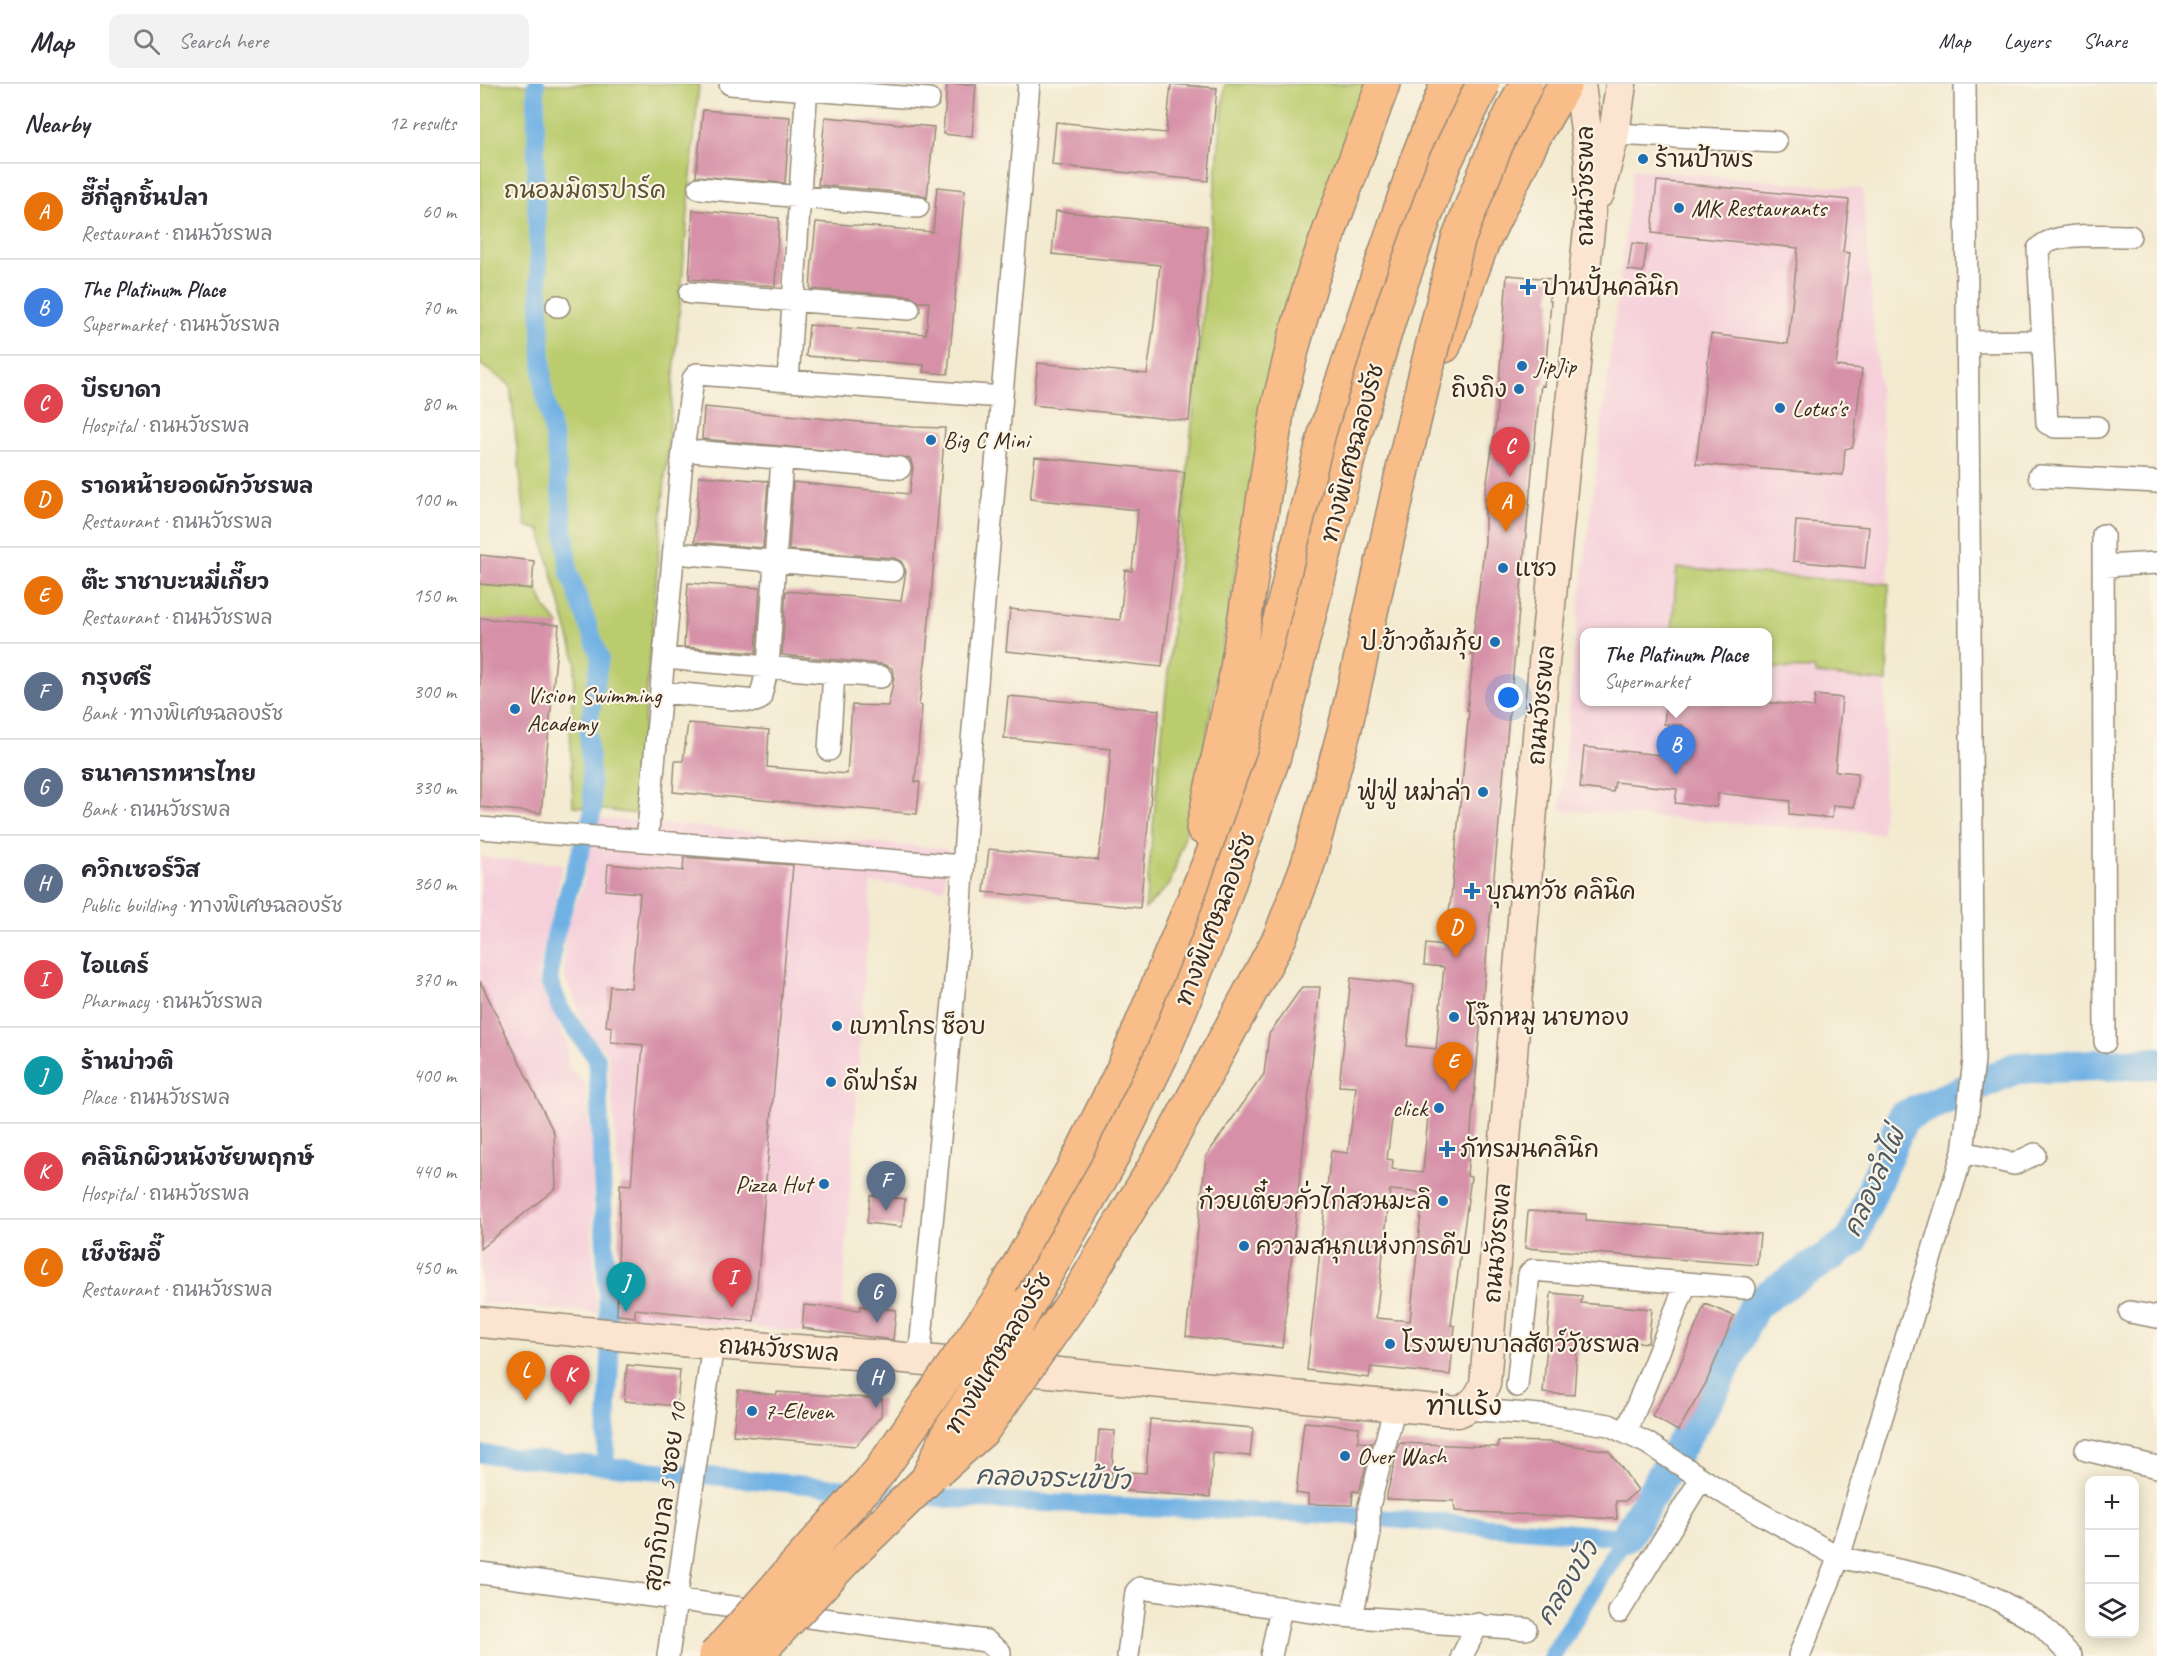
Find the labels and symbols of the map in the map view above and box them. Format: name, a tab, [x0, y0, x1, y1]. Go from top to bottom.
street label: ถนนวัชรพล	[1570, 126, 1600, 246]
place label: ร้านป้าพร	[1655, 144, 1754, 174]
marker: ร้านป้าพร	[1636, 152, 1650, 166]
park label: ถนอมมิตรปาร์ค	[504, 174, 666, 205]
place label: MK Restaurants	[1691, 193, 1828, 223]
marker: MK Restaurants	[1672, 201, 1686, 215]
place label: ปานปั้นคลินิก	[1542, 265, 1679, 302]
marker: ปานปั้นคลินิก	[1519, 278, 1537, 296]
place label: JipJip	[1533, 351, 1578, 381]
marker: JipJip	[1515, 359, 1529, 373]
street label: ทางพิเศษฉลองรัช	[1314, 360, 1390, 546]
place label: ถิงถิง	[1451, 374, 1507, 404]
marker: ถิงถิง	[1512, 382, 1526, 396]
place label: Lotus's	[1792, 393, 1850, 423]
marker: Lotus's	[1773, 401, 1787, 415]
place label: Big C Mini	[943, 425, 1032, 455]
pin: C	[1490, 428, 1530, 477]
marker: Big C Mini	[924, 433, 938, 447]
pin: A	[1486, 482, 1526, 532]
place label: แซว	[1515, 553, 1557, 583]
marker: แซว	[1496, 561, 1510, 575]
place label: ป.ข้าวต้มกุ้ย	[1360, 627, 1483, 660]
marker: ป.ข้าวต้มกุ้ย	[1488, 635, 1502, 649]
street label: ถนนวัชรพล	[1521, 644, 1561, 766]
place label: Vision Swimming Academy	[527, 680, 663, 738]
your location	[1494, 683, 1523, 712]
marker: Vision Swimming Academy	[508, 702, 522, 716]
pin: B	[1656, 726, 1696, 775]
place label: ฟู่ฟู่ หม่าล่า	[1357, 777, 1471, 810]
marker: ฟู่ฟู่ หม่าล่า	[1476, 785, 1490, 799]
street label: ทางพิเศษฉลองรัช	[1168, 828, 1262, 1010]
place label: บุณทวัช คลินิค	[1486, 876, 1636, 909]
marker: บุณทวัช คลินิค	[1463, 882, 1481, 900]
pin: D	[1436, 908, 1476, 958]
place label: โจ๊กหมู นายทอง	[1466, 1001, 1629, 1035]
place label: เบทาโกร ช็อบ	[849, 1010, 986, 1041]
marker: โจ๊กหมู นายทอง	[1447, 1010, 1461, 1024]
marker: เบทาโกร ช็อบ	[830, 1019, 844, 1033]
pin: E	[1434, 1042, 1472, 1092]
place label: ดีฟาร์ม	[843, 1066, 918, 1097]
marker: ดีฟาร์ม	[824, 1075, 838, 1089]
place label: click	[1392, 1093, 1429, 1123]
marker: click	[1432, 1101, 1446, 1115]
water label: คลองลำไผ่	[1835, 1117, 1915, 1242]
place label: ภัทรมนคลินิก	[1460, 1134, 1599, 1164]
marker: ภัทรมนคลินิก	[1438, 1140, 1456, 1158]
pin: F	[866, 1162, 906, 1211]
place label: Pizza Hut	[735, 1169, 815, 1199]
marker: Pizza Hut	[817, 1177, 831, 1191]
place label: ก๋วยเตี๋ยวคั่วไก่สวนมะลิ	[1198, 1179, 1431, 1216]
street label: ถนนวัชรพล	[1477, 1182, 1517, 1304]
marker: ก๋วยเตี๋ยวคั่วไก่สวนมะลิ	[1436, 1194, 1450, 1208]
place label: ความสนุกแห่งการคีบ	[1256, 1231, 1472, 1264]
marker: ความสนุกแห่งการคีบ	[1237, 1239, 1251, 1253]
pin: I	[712, 1258, 752, 1308]
pin: J	[606, 1262, 646, 1312]
street label: ทางพิเศษฉลองรัช	[938, 1266, 1058, 1440]
pin: G	[858, 1274, 896, 1323]
place label: โรงพยาบาลสัตว์วัชรพล	[1402, 1328, 1640, 1359]
street label: ถนนวัชรพล	[718, 1330, 840, 1368]
marker: โรงพยาบาลสัตว์วัชรพล	[1383, 1337, 1397, 1351]
pin: L	[506, 1352, 546, 1401]
pin: K	[550, 1356, 590, 1405]
pin: H	[856, 1358, 896, 1408]
district label: ท่าแร้ง	[1426, 1388, 1502, 1423]
place label: 7-Eleven	[764, 1396, 835, 1426]
street label: สุขาภิบาล 5 ซอย 10	[637, 1399, 696, 1594]
marker: 7-Eleven	[745, 1404, 759, 1418]
place label: Over Wash	[1357, 1441, 1448, 1471]
marker: Over Wash	[1338, 1449, 1352, 1463]
water label: คลองจระเข้บัว	[975, 1459, 1133, 1497]
water label: คลองบัว	[1528, 1533, 1607, 1631]

